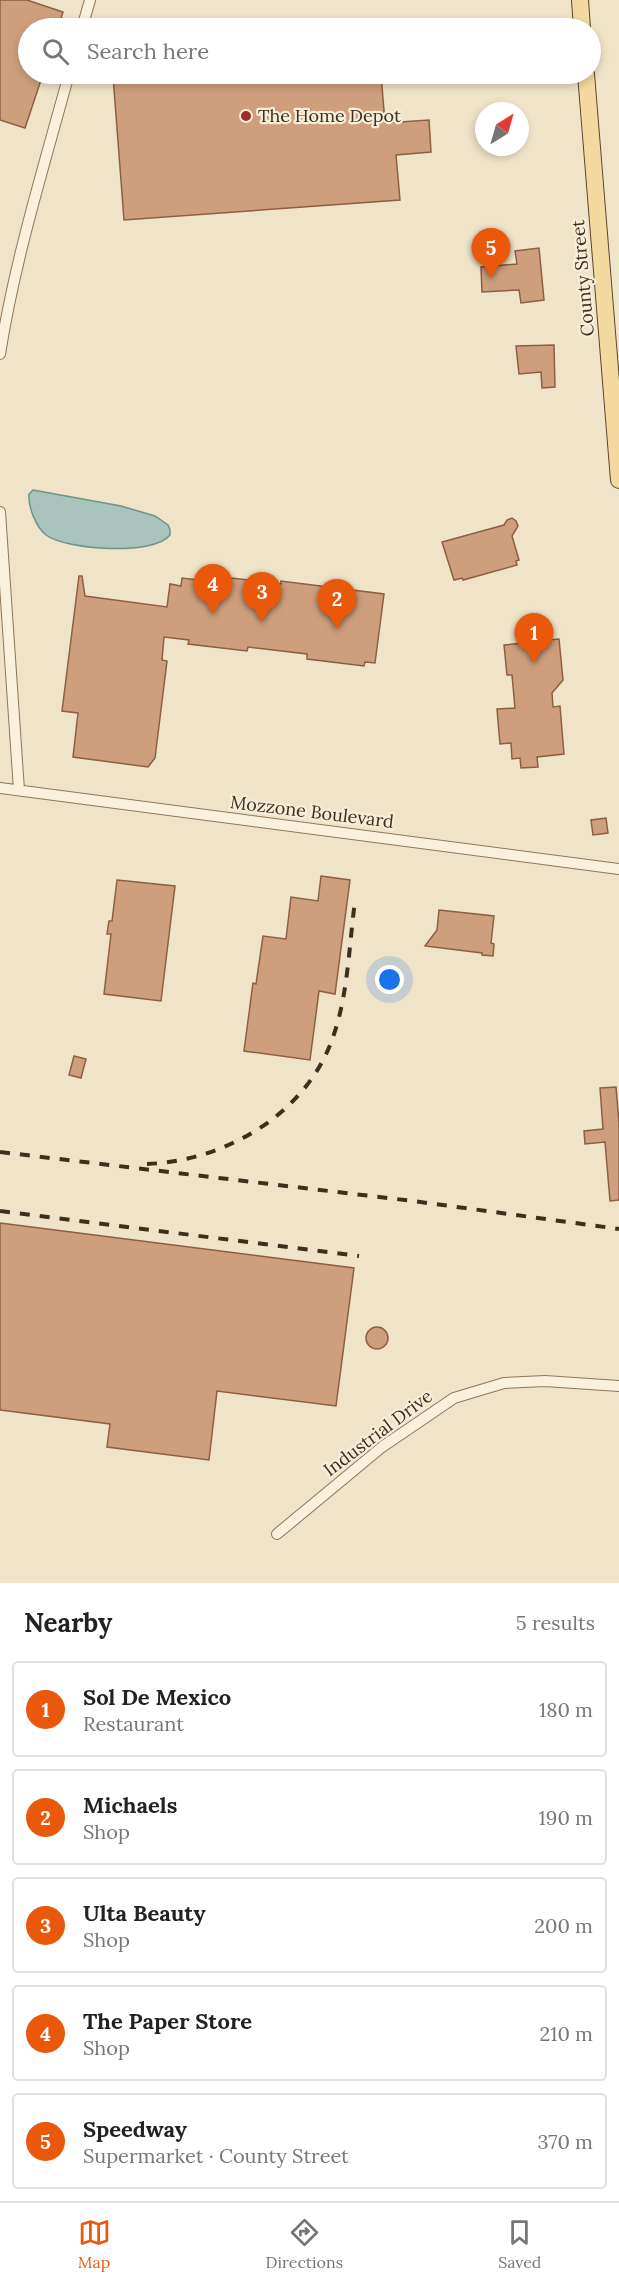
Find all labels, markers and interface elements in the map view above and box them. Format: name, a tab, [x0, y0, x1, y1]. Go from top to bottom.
search box	[18, 18, 601, 84]
icon: search	[39, 35, 72, 68]
text: Search here	[87, 37, 209, 65]
north arrow	[475, 102, 529, 156]
place label: The Home Depot	[258, 104, 401, 127]
marker: The Home Depot	[239, 109, 253, 123]
street label: County Street	[566, 219, 599, 337]
pin: 5	[472, 228, 510, 278]
pin: 4	[194, 564, 232, 614]
pin: 3	[242, 572, 282, 622]
pin: 2	[318, 580, 356, 629]
pin: 1	[514, 614, 554, 663]
street label: Mozzone Boulevard	[229, 790, 395, 833]
your location	[375, 965, 404, 994]
street label: Industrial Drive	[319, 1384, 437, 1481]
text: Nearby	[24, 1606, 112, 1639]
text: 5 results	[516, 1610, 595, 1635]
text: Sol De Mexico	[83, 1683, 231, 1711]
text: 1	[41, 1697, 50, 1722]
text: 180 m	[539, 1697, 593, 1722]
text: Restaurant	[83, 1711, 184, 1736]
text: Michaels	[83, 1791, 177, 1819]
text: 2	[40, 1805, 51, 1830]
text: 190 m	[539, 1805, 593, 1830]
text: Shop	[83, 1819, 130, 1844]
text: Ulta Beauty	[83, 1899, 206, 1927]
text: 3	[40, 1913, 51, 1938]
text: 200 m	[534, 1913, 593, 1938]
text: Shop	[83, 1927, 130, 1952]
text: The Paper Store	[83, 2007, 252, 2035]
text: 4	[40, 2021, 51, 2046]
text: 210 m	[539, 2021, 593, 2046]
text: Shop	[83, 2035, 130, 2060]
text: Speedway	[83, 2115, 187, 2143]
text: 5	[40, 2129, 51, 2154]
text: 370 m	[538, 2129, 593, 2154]
text: Supermarket · County Street	[83, 2143, 349, 2168]
tab: Map	[78, 2216, 111, 2272]
tab: Directions	[266, 2216, 343, 2272]
tab: Saved	[498, 2216, 541, 2272]

